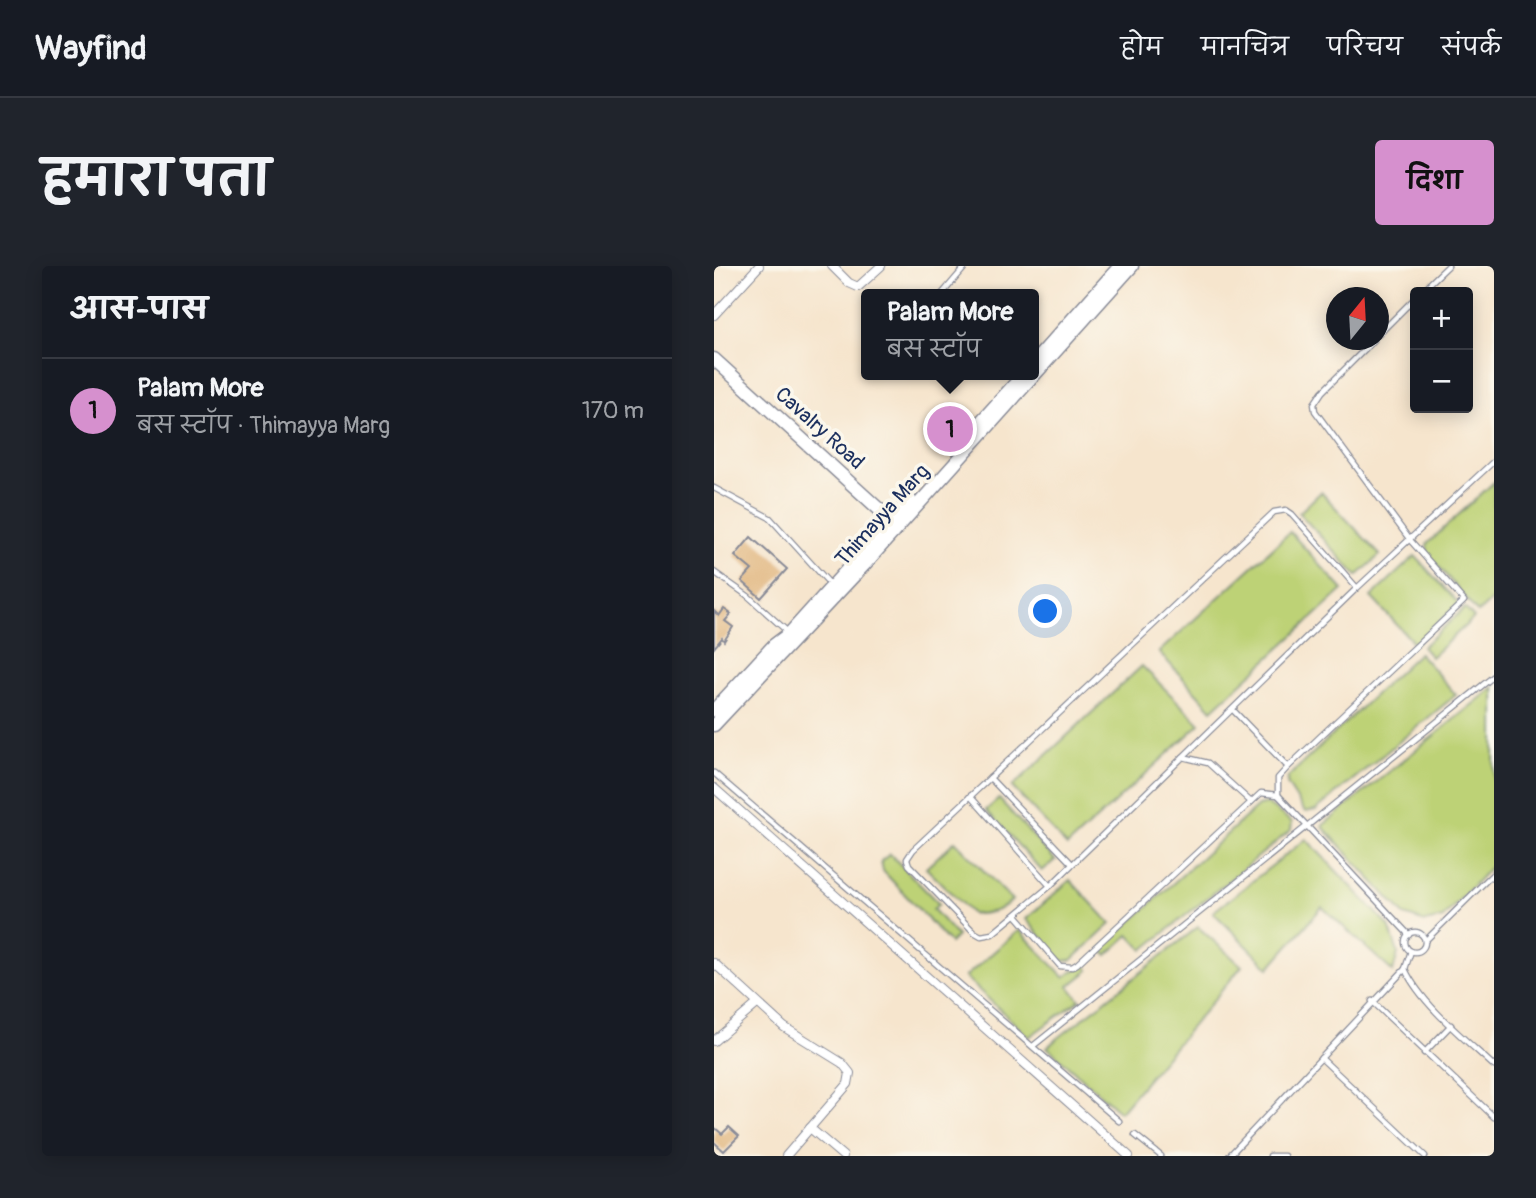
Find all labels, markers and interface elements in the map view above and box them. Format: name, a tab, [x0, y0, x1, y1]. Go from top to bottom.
text: Wayfind	[35, 28, 147, 69]
text: होम	[1120, 33, 1163, 62]
text: मानचित्र	[1201, 33, 1289, 62]
text: परिचय	[1327, 33, 1403, 62]
text: संपर्क	[1441, 33, 1501, 62]
button: दिशा	[1375, 140, 1494, 225]
text: हमारा पता	[42, 149, 270, 210]
north arrow	[1326, 287, 1389, 350]
map controls	[1410, 287, 1473, 413]
button: +	[1410, 287, 1473, 350]
popup	[861, 289, 1039, 380]
text: आस-पास	[70, 291, 208, 328]
text: Palam More	[887, 296, 1013, 328]
text: बस स्टॉप	[887, 335, 981, 364]
button: −	[1410, 350, 1473, 413]
text: Palam More	[137, 372, 264, 404]
street label: Cavalry Road	[769, 381, 870, 476]
text: 1	[89, 396, 98, 425]
text: 170 m	[582, 396, 644, 425]
pin: 1	[927, 403, 973, 455]
text: बस स्टॉप · Thimayya Marg	[137, 411, 390, 440]
street label: Thimayya Marg	[829, 459, 935, 572]
your location	[1028, 594, 1062, 628]

